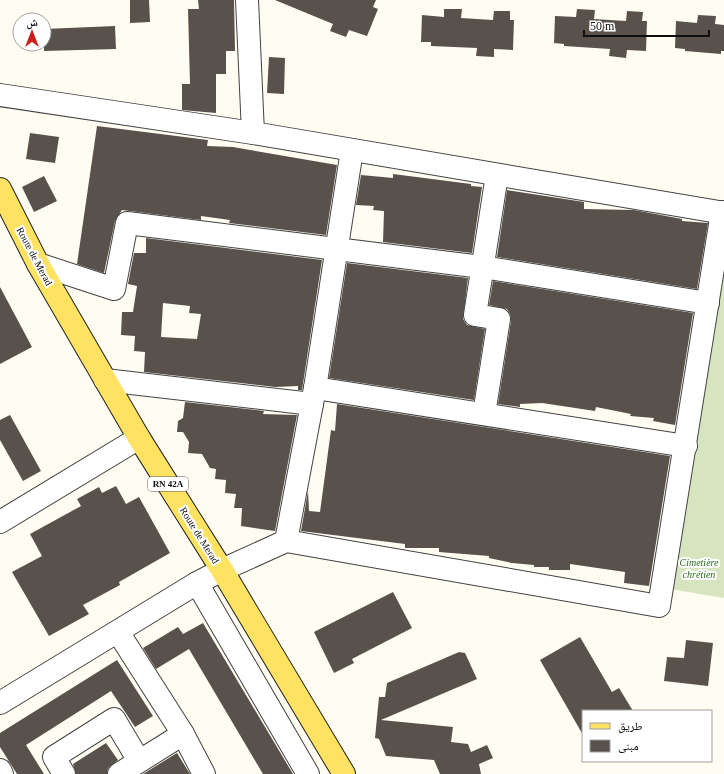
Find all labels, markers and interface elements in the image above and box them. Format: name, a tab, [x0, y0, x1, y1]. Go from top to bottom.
north arrow	[12, 12, 52, 52]
scale bar	[584, 12, 709, 38]
text: ش	[26, 16, 38, 30]
text: 50 m	[590, 19, 615, 33]
street label: Route de Merad	[15, 225, 55, 287]
road number: RN 42A	[148, 477, 188, 491]
street label: Route de Merad	[178, 505, 221, 566]
park label: Cimetière chrétien	[679, 557, 719, 580]
legend	[582, 710, 712, 762]
text: طريق	[618, 719, 643, 733]
text: مبنى	[618, 739, 639, 753]

